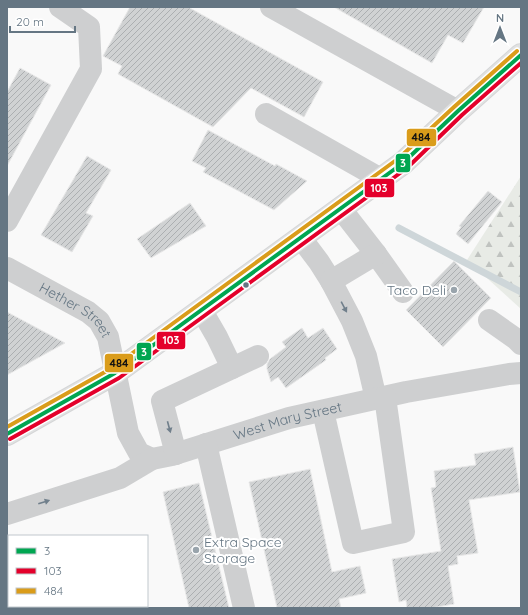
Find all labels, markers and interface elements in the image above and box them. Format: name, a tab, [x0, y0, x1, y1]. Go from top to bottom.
scale bar	[10, 8, 75, 34]
north arrow	[480, 8, 520, 48]
text: N	[496, 11, 504, 25]
text: 20 m	[16, 14, 44, 29]
line badge: 484	[406, 128, 437, 147]
text: 484	[412, 130, 431, 144]
line badge: 3	[395, 153, 411, 173]
text: 3	[400, 156, 406, 170]
line badge: 103	[364, 178, 395, 198]
text: 103	[371, 181, 388, 195]
street label: Hether Street	[36, 278, 116, 341]
unlabelled marker	[241, 280, 251, 290]
place label: Taco Deli	[387, 281, 446, 299]
marker: Taco Deli	[449, 285, 459, 295]
one-way arrow	[341, 301, 347, 312]
line badge: 103	[156, 331, 186, 350]
text: 103	[163, 333, 180, 347]
line badge: 3	[136, 342, 152, 361]
text: 3	[141, 345, 147, 359]
line badge: 484	[104, 353, 134, 373]
text: 484	[110, 356, 129, 370]
street label: West Mary Street	[231, 397, 344, 444]
one-way arrow	[166, 421, 172, 434]
one-way arrow	[38, 499, 50, 505]
place label: Extra Space Storage	[204, 533, 282, 567]
legend	[8, 535, 148, 607]
text: 3	[44, 543, 50, 558]
marker: Extra Space Storage	[191, 545, 201, 555]
text: 103	[44, 563, 62, 578]
text: 484	[44, 583, 63, 598]

